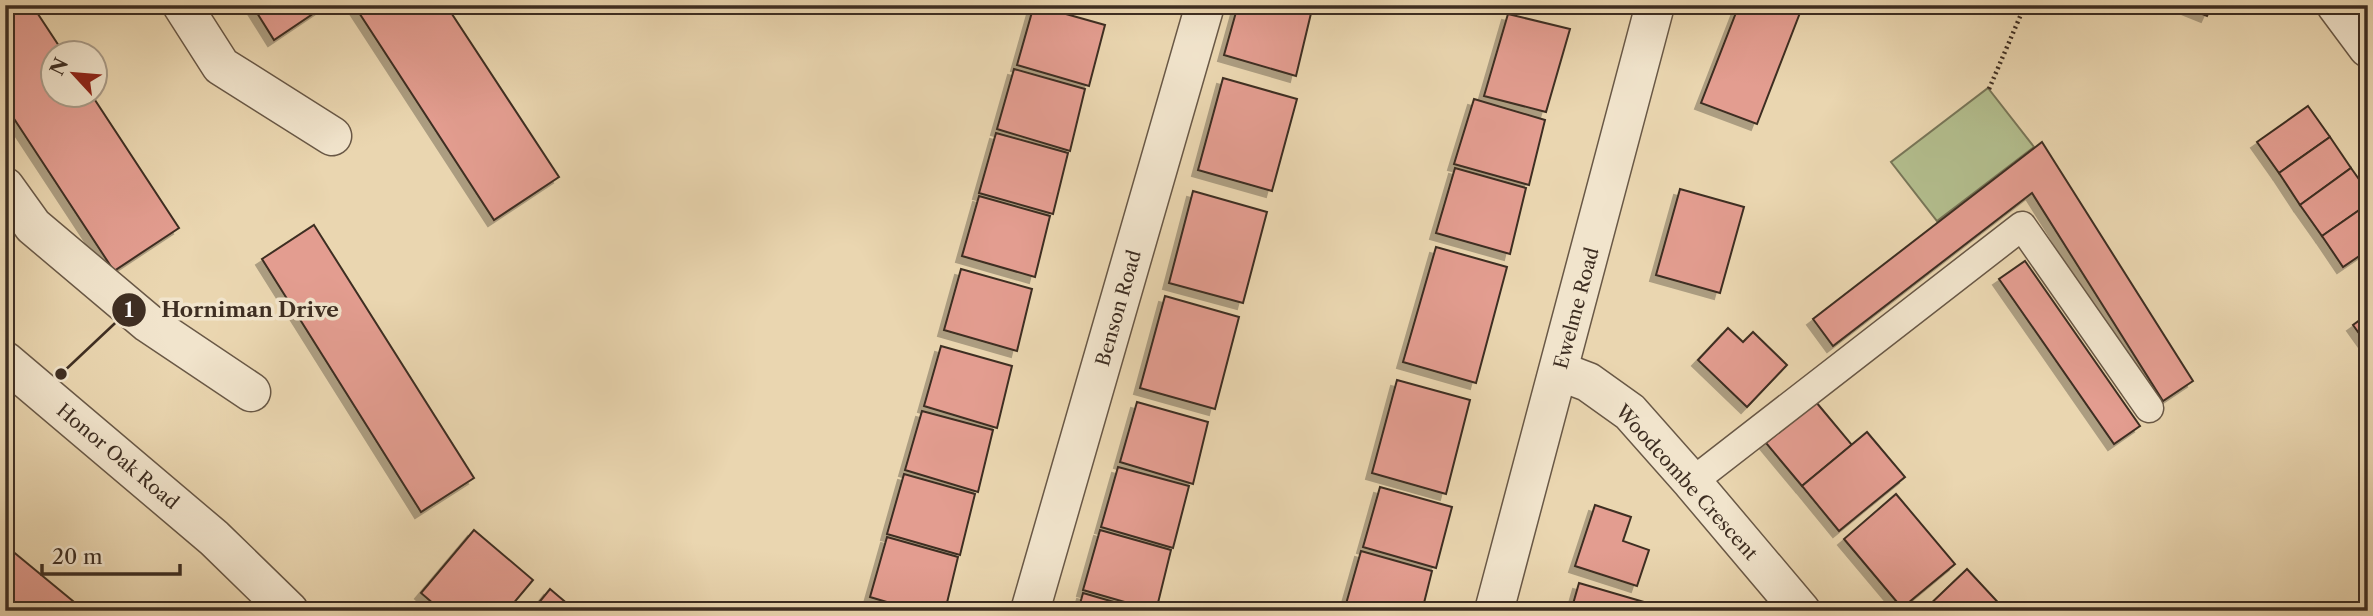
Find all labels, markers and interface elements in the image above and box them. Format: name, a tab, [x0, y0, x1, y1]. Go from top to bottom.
north arrow	[38, 38, 108, 108]
text: N	[45, 54, 73, 79]
street label: Ewelme Road	[1549, 244, 1604, 371]
street label: Benson Road	[1091, 247, 1146, 369]
callout: Horniman Drive	[112, 289, 353, 331]
text: 1	[124, 297, 134, 322]
text: Horniman Drive	[161, 297, 339, 322]
street label: Honor Oak Road	[52, 399, 184, 514]
street label: Woodcombe Crescent	[1610, 399, 1763, 565]
scale bar	[42, 532, 180, 576]
text: 20 m	[52, 544, 103, 569]

